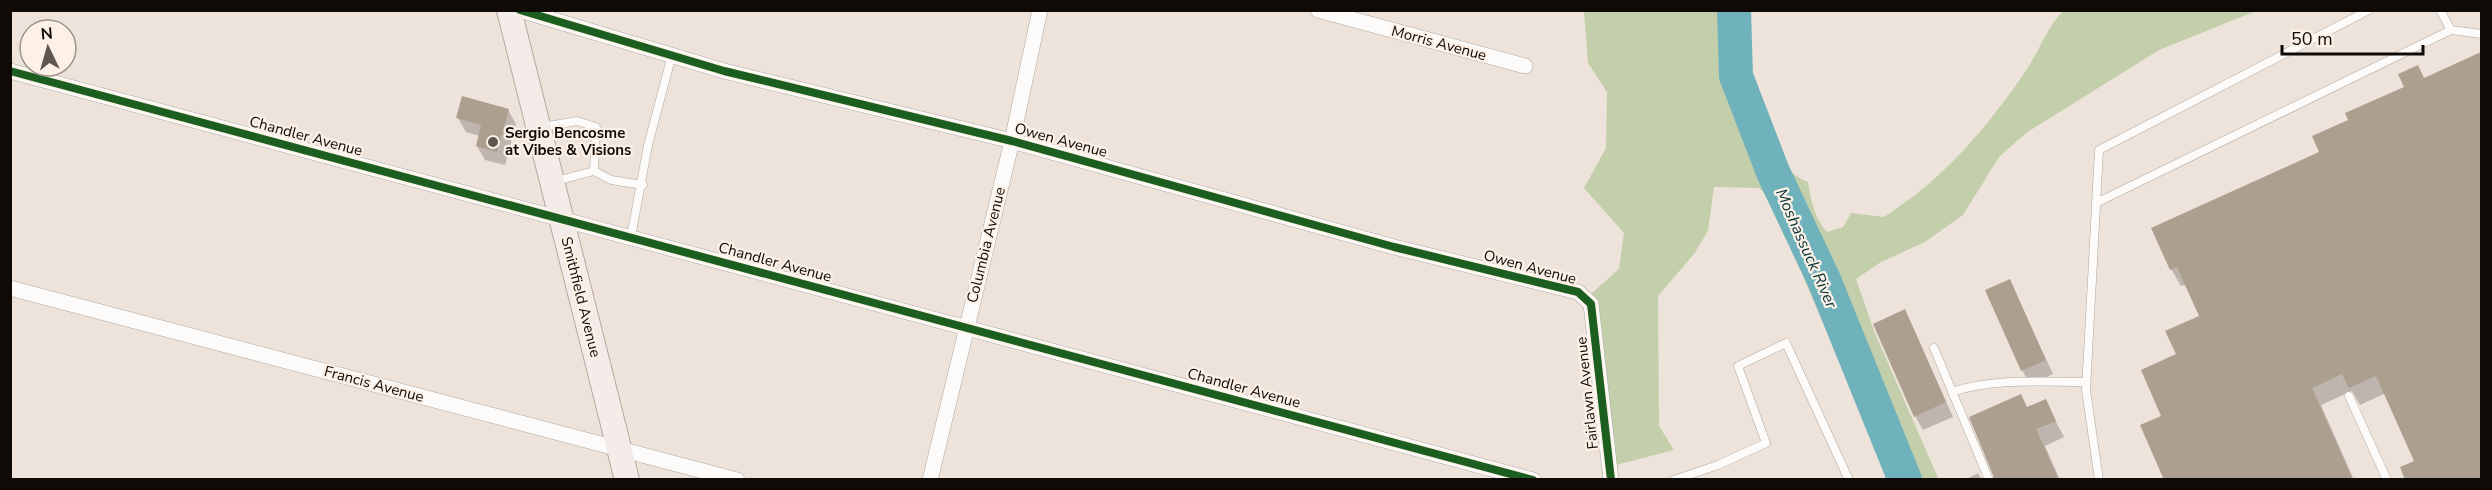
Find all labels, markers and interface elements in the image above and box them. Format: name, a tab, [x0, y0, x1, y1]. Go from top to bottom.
north arrow	[18, 18, 78, 78]
scale bar	[2282, 18, 2423, 56]
street label: Morris Avenue	[1389, 21, 1489, 65]
text: N	[40, 23, 54, 46]
text: 50 m	[2291, 27, 2333, 51]
street label: Chandler Avenue	[247, 111, 365, 161]
street label: Owen Avenue	[1012, 118, 1110, 162]
place label: Sergio Bencosme at Vibes & Visions	[505, 123, 631, 160]
marker: Sergio Bencosme at Vibes & Visions	[486, 135, 500, 149]
street label: Columbia Avenue	[962, 185, 1010, 305]
water label: Moshassuck River	[1770, 185, 1843, 313]
street label: Smithfield Avenue	[556, 235, 606, 359]
street label: Chandler Avenue	[716, 237, 834, 287]
street label: Owen Avenue	[1481, 245, 1579, 289]
street label: Fairlawn Avenue	[1571, 336, 1603, 450]
street label: Francis Avenue	[322, 361, 426, 407]
street label: Chandler Avenue	[1185, 363, 1303, 413]

